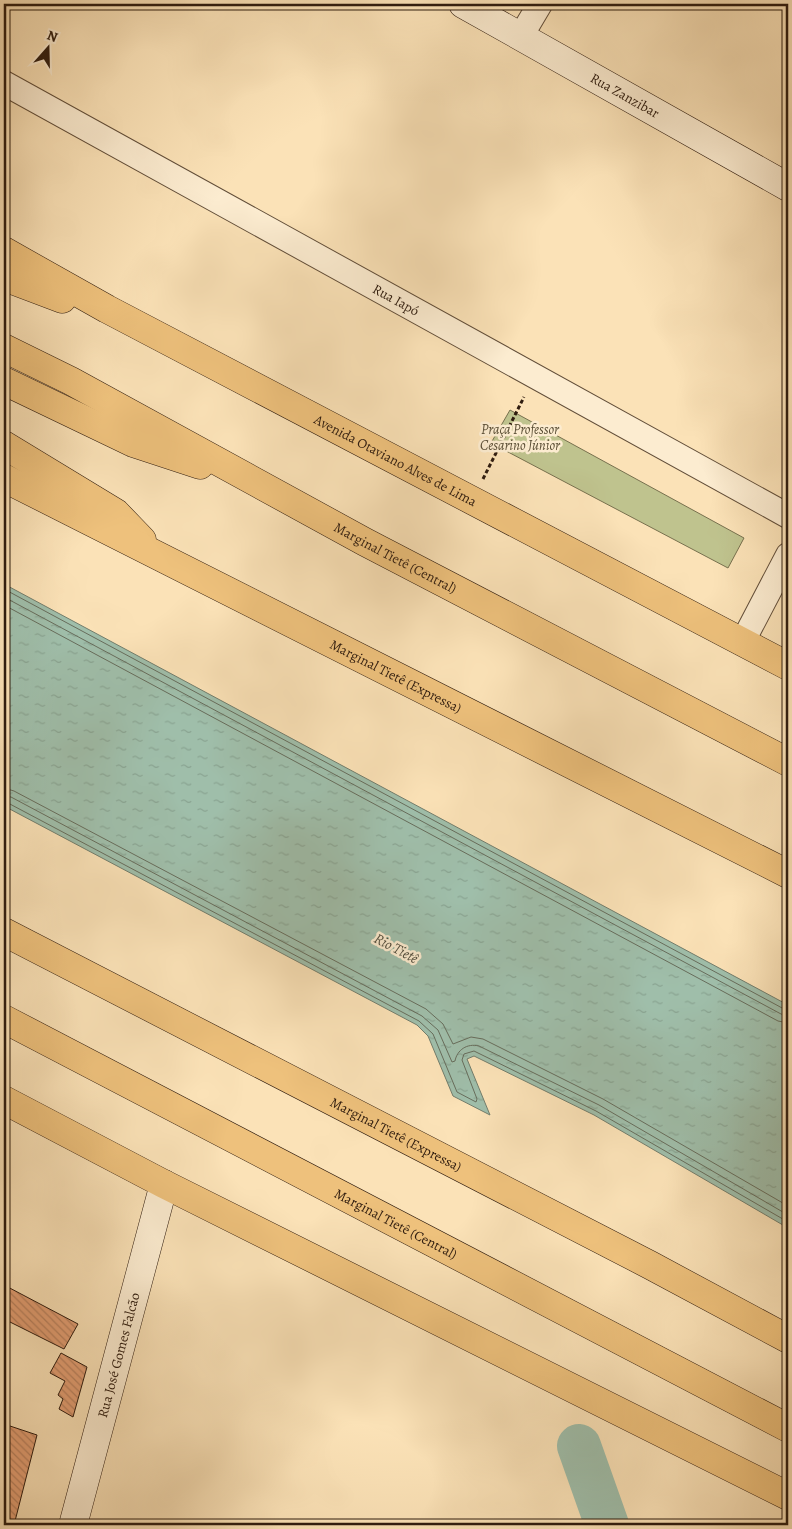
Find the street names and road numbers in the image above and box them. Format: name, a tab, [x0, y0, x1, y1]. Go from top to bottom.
street label: Rua Zanzibar	[587, 68, 664, 123]
street label: Rua Iapó	[369, 279, 423, 320]
street label: Avenida Otaviano Alves de Lima	[310, 409, 481, 511]
street label: Marginal Tietê (Central)	[331, 517, 460, 598]
street label: Marginal Tietê (Expressa)	[327, 635, 465, 717]
street label: Marginal Tietê (Expressa)	[327, 1092, 465, 1176]
street label: Marginal Tietê (Central)	[331, 1184, 461, 1263]
street label: Rua José Gomes Falcão	[93, 1290, 144, 1420]

